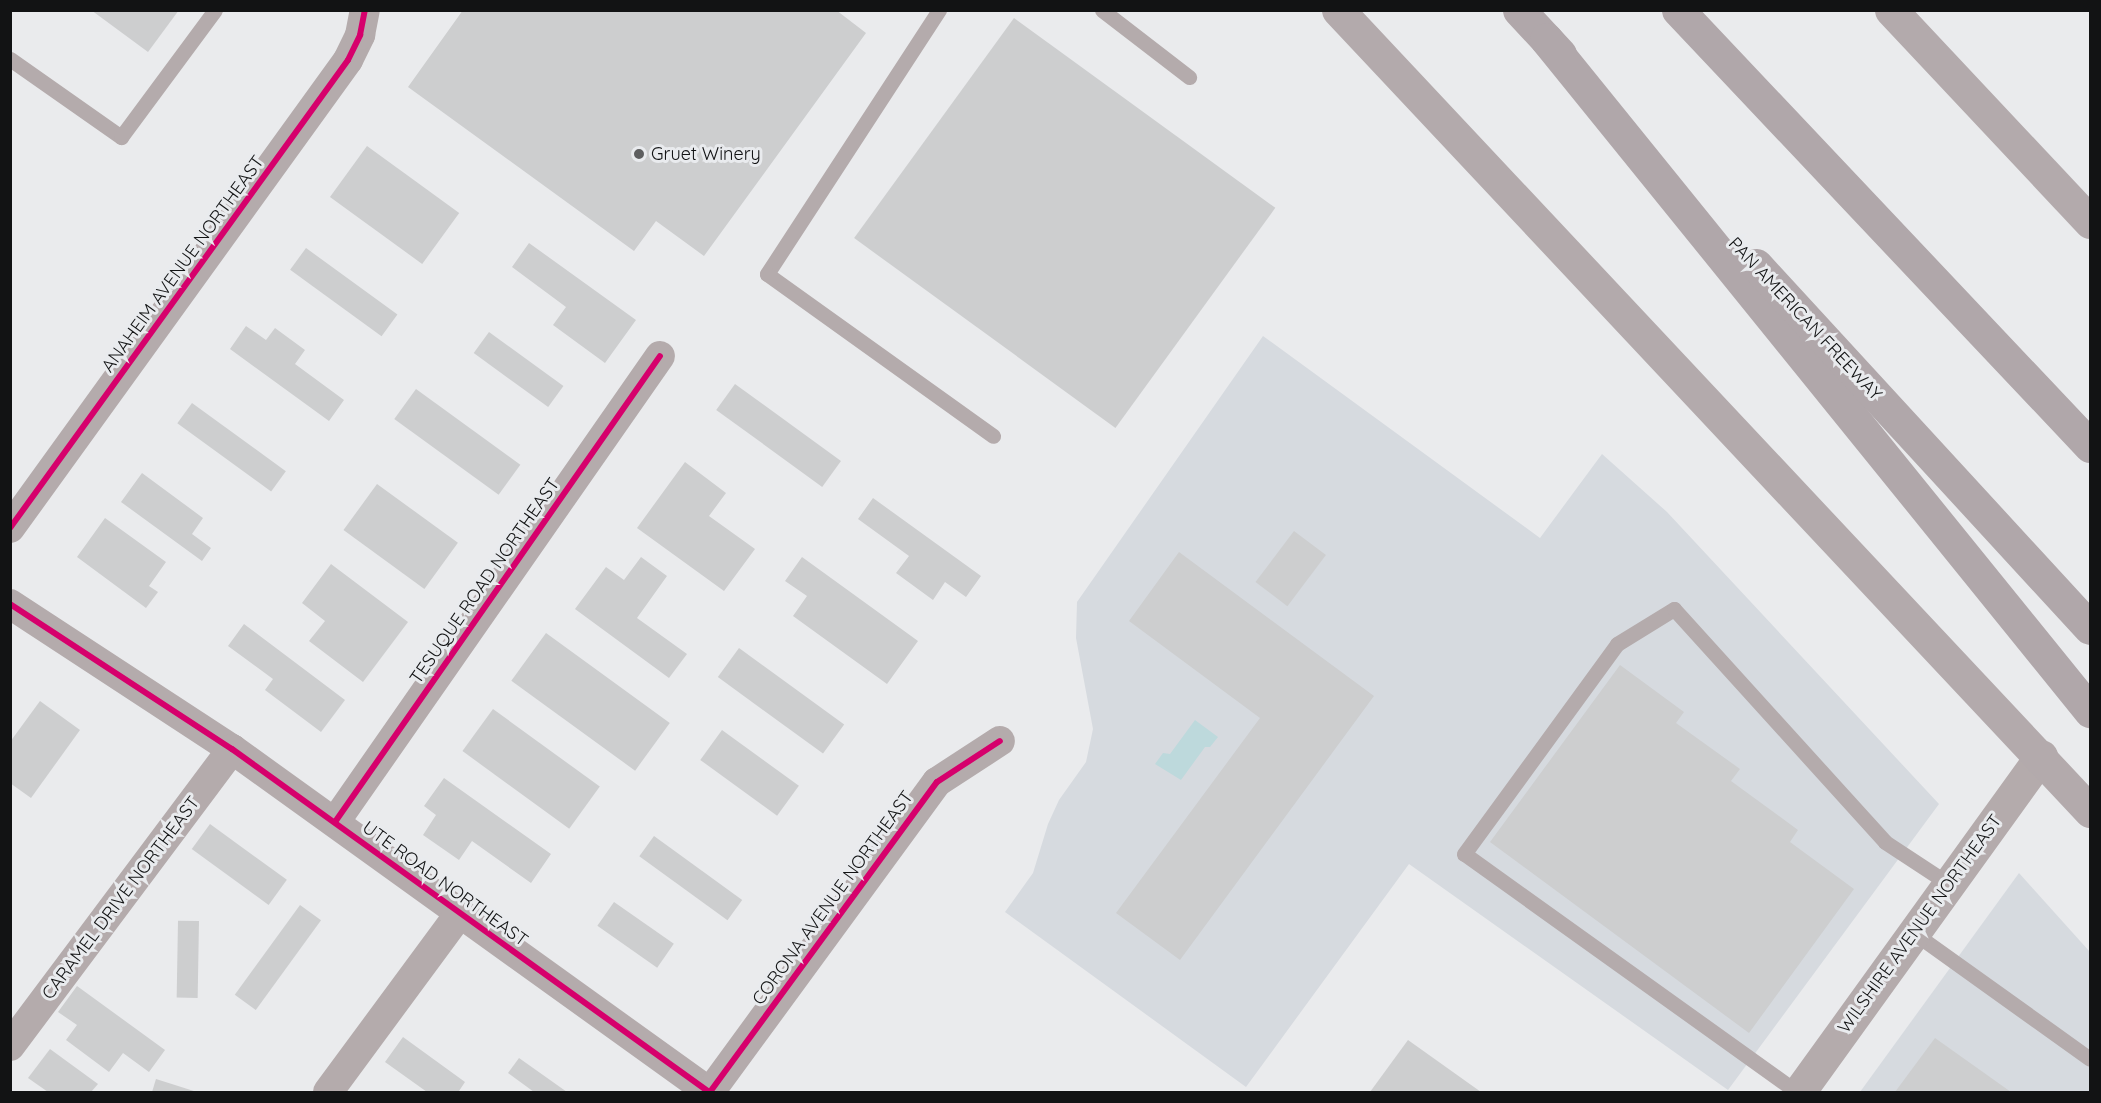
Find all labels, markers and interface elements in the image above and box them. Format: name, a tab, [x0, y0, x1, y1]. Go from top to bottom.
place label: Gruet Winery	[651, 143, 761, 165]
marker: Gruet Winery	[632, 147, 646, 161]
street label: ANAHEIM AVENUE NORTHEAST	[97, 151, 269, 377]
street label: PAN AMERICAN FREEWAY	[1724, 233, 1886, 405]
street label: TESUQUE ROAD NORTHEAST	[405, 474, 565, 688]
street label: CORONA AVENUE NORTHEAST	[748, 787, 918, 1009]
street label: CARAMEL DRIVE NORTHEAST	[38, 792, 204, 1004]
street label: WILSHIRE AVENUE NORTHEAST	[1833, 811, 2007, 1037]
street label: UTE ROAD NORTHEAST	[358, 817, 532, 951]

